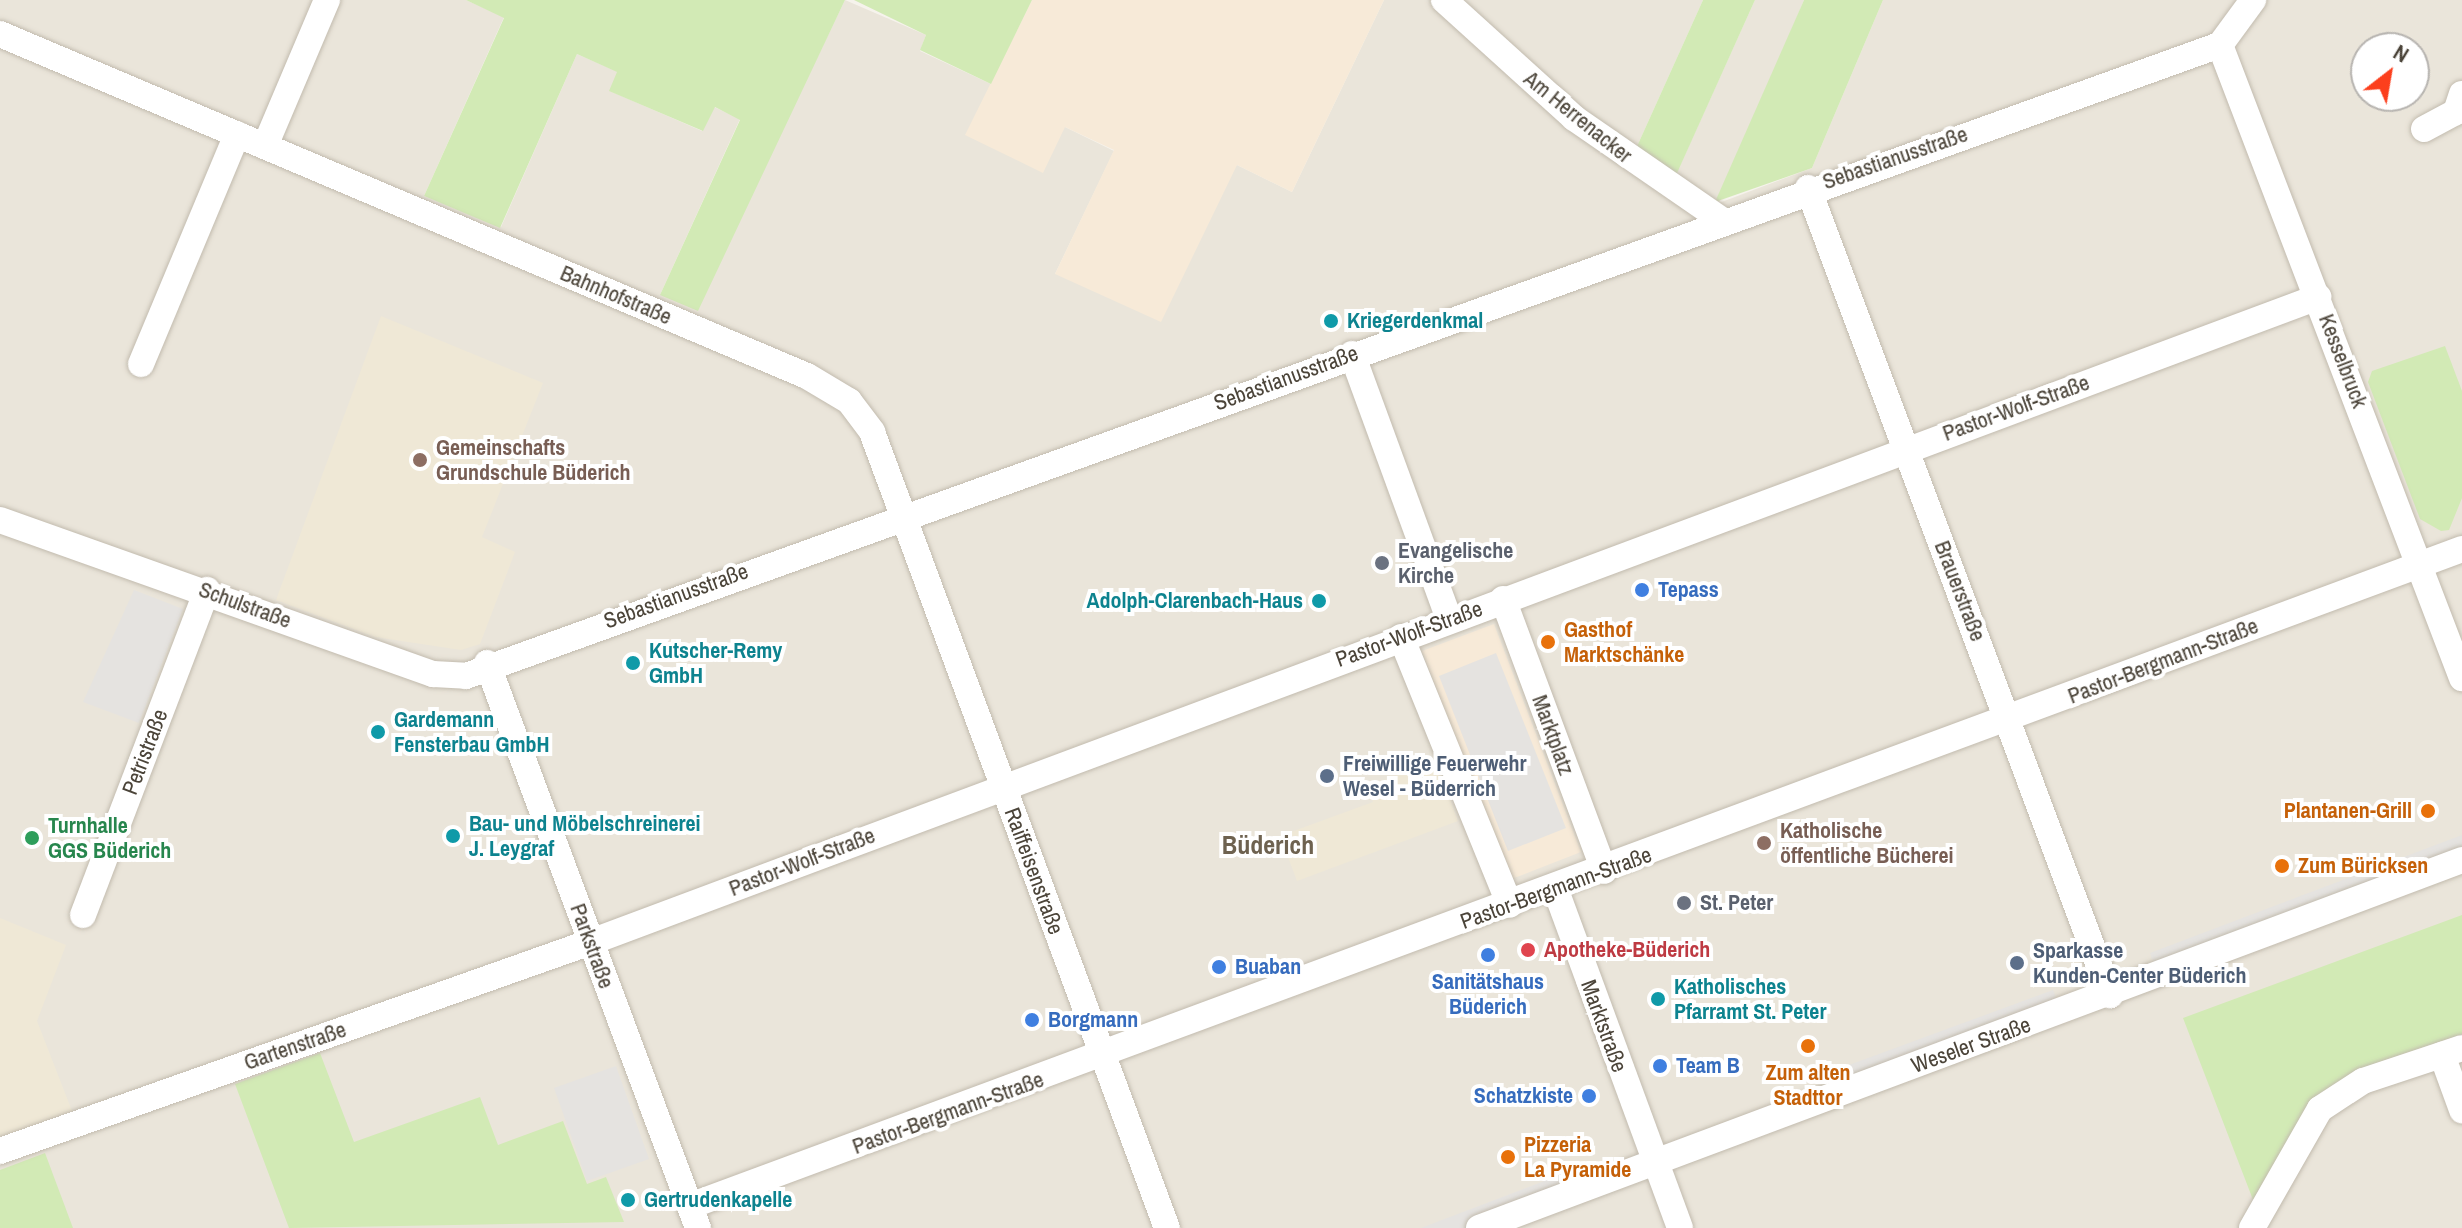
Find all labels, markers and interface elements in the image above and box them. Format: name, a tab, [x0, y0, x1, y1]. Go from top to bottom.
north arrow	[2350, 32, 2430, 112]
text: N	[2388, 37, 2415, 69]
street label: Am Herrenacker	[1519, 65, 1637, 169]
street label: Sebastianusstraße	[1819, 121, 1971, 195]
street label: Bahnhofstraße	[556, 260, 676, 330]
place label: Kriegerdenkmal	[1347, 308, 1483, 334]
street label: Kesselbruck	[2313, 310, 2373, 412]
marker: Kriegerdenkmal	[1322, 312, 1340, 330]
street label: Sebastianusstraße	[1210, 340, 1362, 416]
street label: Pastor-Wolf-Straße	[1939, 369, 2093, 447]
place label: Gemeinschafts Grundschule Büderich	[436, 434, 630, 486]
marker: Gemeinschafts Grundschule Büderich	[411, 451, 429, 469]
place label: Evangelische Kirche	[1398, 537, 1513, 588]
street label: Brauerstraße	[1929, 537, 1991, 645]
marker: Evangelische Kirche	[1373, 554, 1391, 572]
street label: Sebastianusstraße	[600, 558, 752, 634]
street label: Schulstraße	[195, 576, 295, 634]
place label: Tepass	[1658, 577, 1719, 603]
marker: Tepass	[1633, 581, 1651, 599]
place label: Adolph-Clarenbach-Haus	[1086, 588, 1303, 614]
marker: Adolph-Clarenbach-Haus	[1310, 592, 1328, 610]
street label: Pastor-Wolf-Straße	[1332, 595, 1486, 673]
street label: Pastor-Bergmann-Straße	[2064, 613, 2262, 709]
place label: Gasthof Marktschänke	[1564, 616, 1684, 668]
marker: Gasthof Marktschänke	[1539, 633, 1557, 651]
place label: Kutscher-Remy GmbH	[649, 637, 782, 688]
marker: Kutscher-Remy GmbH	[624, 654, 642, 672]
street label: Marktplatz	[1526, 691, 1580, 779]
street label: Petristraße	[117, 706, 173, 798]
place label: Gardemann Fensterbau GmbH	[394, 706, 549, 758]
marker: Gardemann Fensterbau GmbH	[369, 723, 387, 741]
place label: Freiwillige Feuerwehr Wesel - Büderrich	[1343, 750, 1527, 802]
marker: Freiwillige Feuerwehr Wesel - Büderrich	[1318, 767, 1336, 785]
place label: Plantanen-Grill	[2284, 798, 2412, 824]
marker: Plantanen-Grill	[2419, 802, 2437, 820]
street label: Raiffeisenstraße	[999, 804, 1069, 938]
place label: Bau- und Möbelschreinerei J. Leygraf	[469, 810, 701, 862]
place label: Turnhalle GGS Büderich	[48, 812, 171, 864]
place label: Katholische öffentliche Bücherei	[1780, 817, 1953, 868]
street label: Pastor-Wolf-Straße	[725, 822, 879, 902]
marker: Bau- und Möbelschreinerei J. Leygraf	[444, 827, 462, 845]
marker: Turnhalle GGS Büderich	[23, 829, 41, 847]
district label: Büderich	[1222, 829, 1314, 861]
marker: Katholische öffentliche Bücherei	[1755, 834, 1773, 852]
street label: Pastor-Bergmann-Straße	[1457, 841, 1655, 935]
place label: Zum Büricksen	[2298, 853, 2428, 879]
marker: Zum Büricksen	[2273, 857, 2291, 875]
place label: St. Peter	[1700, 890, 1773, 916]
marker: St. Peter	[1675, 894, 1693, 912]
street label: Parkstraße	[565, 900, 619, 992]
place label: Apotheke-Büderich	[1544, 937, 1710, 963]
place label: Sparkasse Kunden-Center Büderich	[2033, 937, 2246, 988]
marker: Apotheke-Büderich	[1519, 941, 1537, 959]
marker: Sanitätshaus Büderich	[1479, 946, 1497, 964]
place label: Buaban	[1235, 954, 1301, 980]
marker: Sparkasse Kunden-Center Büderich	[2008, 954, 2026, 972]
marker: Buaban	[1210, 958, 1228, 976]
place label: Sanitätshaus Büderich	[1432, 968, 1544, 1020]
place label: Katholisches Pfarramt St. Peter	[1674, 973, 1826, 1024]
street label: Marktstraße	[1575, 976, 1633, 1076]
marker: Katholisches Pfarramt St. Peter	[1649, 990, 1667, 1008]
place label: Borgmann	[1048, 1007, 1138, 1033]
marker: Borgmann	[1023, 1011, 1041, 1029]
street label: Weseler Straße	[1908, 1011, 2034, 1079]
street label: Gartenstraße	[240, 1016, 350, 1076]
marker: Zum alten Stadttor	[1799, 1037, 1817, 1055]
place label: Team B	[1676, 1053, 1740, 1079]
marker: Team B	[1651, 1057, 1669, 1075]
place label: Zum alten Stadttor	[1765, 1059, 1851, 1110]
street label: Pastor-Bergmann-Straße	[849, 1066, 1047, 1160]
place label: Schatzkiste	[1474, 1083, 1573, 1109]
marker: Schatzkiste	[1580, 1087, 1598, 1105]
place label: Pizzeria La Pyramide	[1524, 1131, 1631, 1182]
marker: Pizzeria La Pyramide	[1499, 1148, 1517, 1166]
place label: Gertrudenkapelle	[644, 1187, 792, 1213]
marker: Gertrudenkapelle	[619, 1191, 637, 1209]

